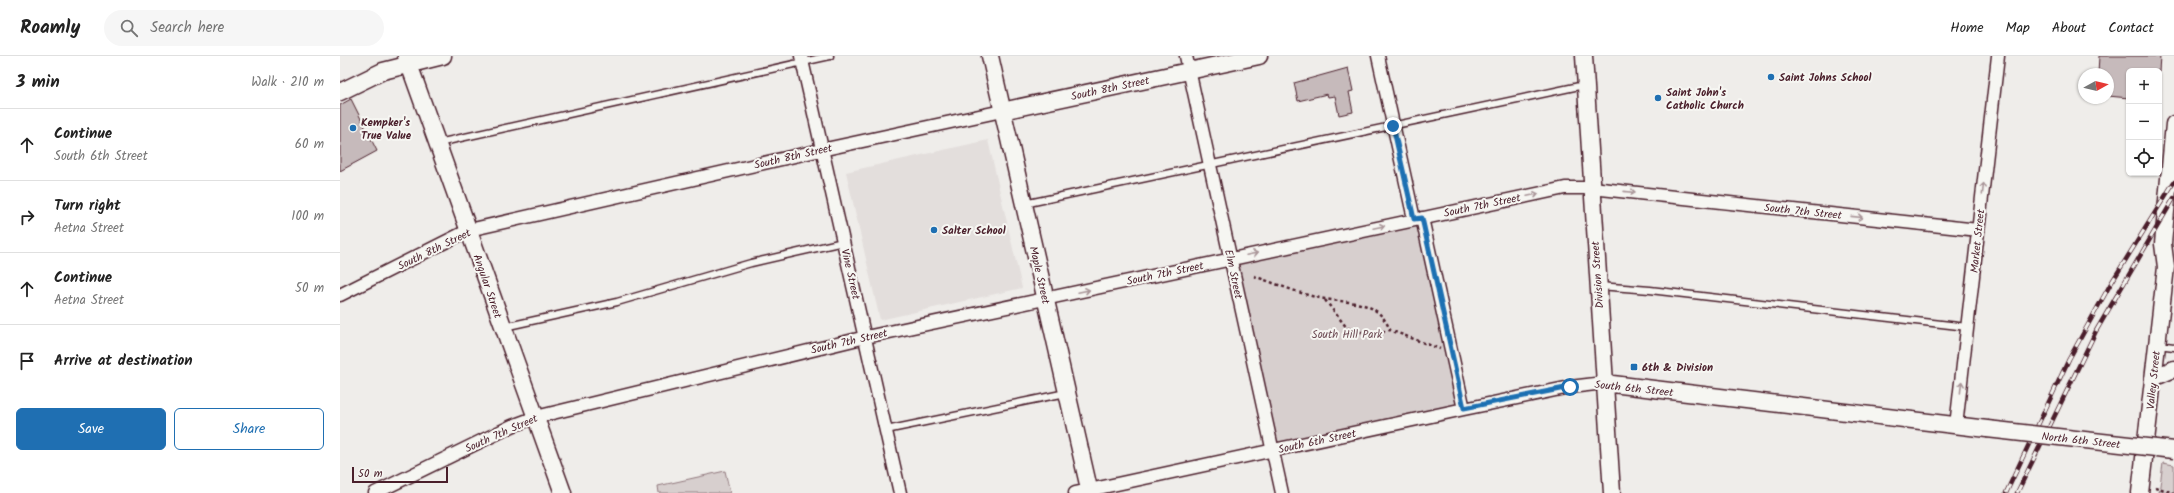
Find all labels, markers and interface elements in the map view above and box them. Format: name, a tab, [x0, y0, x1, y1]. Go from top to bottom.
search box	[104, 10, 384, 46]
text: Roamly	[20, 13, 80, 43]
text: Search here	[150, 16, 224, 40]
icon: search	[118, 17, 140, 39]
text: Home	[1950, 17, 1984, 39]
text: Map	[2006, 17, 2030, 39]
text: About	[2052, 17, 2086, 39]
text: Contact	[2108, 17, 2154, 39]
north arrow	[2078, 68, 2114, 104]
map controls	[2126, 68, 2162, 176]
button: +	[2126, 68, 2162, 104]
text: 3 min	[16, 69, 60, 96]
place label: Saint Johns School	[1779, 69, 1872, 87]
text: Walk · 210 m	[251, 72, 324, 93]
street label: South 8th Street	[1069, 72, 1152, 106]
marker: Saint Johns School	[1766, 72, 1776, 82]
place label: Saint John's Catholic Church	[1666, 84, 1744, 115]
marker: Saint John's Catholic Church	[1653, 93, 1663, 103]
button: −	[2126, 104, 2162, 140]
place label: Kempker's True Value	[361, 114, 412, 145]
route end	[1384, 117, 1402, 135]
text: Continue	[54, 122, 112, 146]
marker: Kempker's True Value	[348, 123, 358, 133]
icon: ahead	[16, 134, 38, 156]
text: 60 m	[295, 134, 324, 155]
street label: South 8th Street	[752, 139, 835, 175]
button: locate	[2126, 140, 2162, 176]
text: South 6th Street	[54, 146, 148, 167]
one-way arrow	[1979, 182, 1987, 195]
one-way arrow	[1623, 188, 1636, 196]
street label: South 7th Street	[1442, 189, 1523, 223]
one-way arrow	[1527, 190, 1540, 198]
text: Turn right	[54, 194, 121, 218]
street label: South 7th Street	[1763, 199, 1843, 225]
icon: right	[16, 206, 38, 228]
text: 100 m	[291, 206, 324, 227]
street label: Market Street	[1966, 208, 1990, 274]
one-way arrow	[1850, 213, 1863, 220]
text: Aetna Street	[54, 218, 124, 239]
place label: Salter School	[942, 222, 1006, 240]
one-way arrow	[1372, 222, 1385, 230]
street label: South 8th Street	[395, 224, 475, 275]
marker: Salter School	[929, 225, 939, 235]
street label: Division Street	[1587, 240, 1609, 309]
street label: Maple Street	[1024, 244, 1055, 307]
street label: Vine Street	[835, 247, 865, 302]
street label: Elm Street	[1219, 248, 1247, 301]
one-way arrow	[1245, 250, 1258, 258]
street label: Angular Street	[468, 252, 507, 322]
street label: South 7th Street	[1125, 257, 1206, 291]
text: Continue	[54, 266, 112, 290]
icon: ahead	[16, 278, 38, 300]
text: 50 m	[295, 278, 324, 299]
one-way arrow	[1077, 286, 1090, 294]
text: Aetna Street	[54, 290, 124, 311]
street label: South 7th Street	[809, 324, 890, 360]
park label: South Hill Park	[1312, 326, 1383, 344]
text: Arrive at destination	[54, 349, 193, 373]
street label: Valley Street	[2142, 349, 2166, 410]
icon: arrive	[16, 350, 38, 372]
place label: 6th & Division	[1642, 359, 1713, 377]
marker: 6th & Division	[1629, 362, 1639, 372]
street label: South 6th Street	[1594, 376, 1675, 402]
route start	[1561, 378, 1579, 396]
one-way arrow	[1957, 381, 1964, 394]
button: Save	[16, 408, 166, 450]
button: Share	[174, 408, 324, 450]
street label: South 7th Street	[462, 409, 541, 458]
street label: South 6th Street	[1277, 425, 1359, 459]
street label: North 6th Street	[2041, 428, 2122, 454]
scale bar	[352, 465, 448, 484]
text: 50 m	[358, 465, 383, 483]

